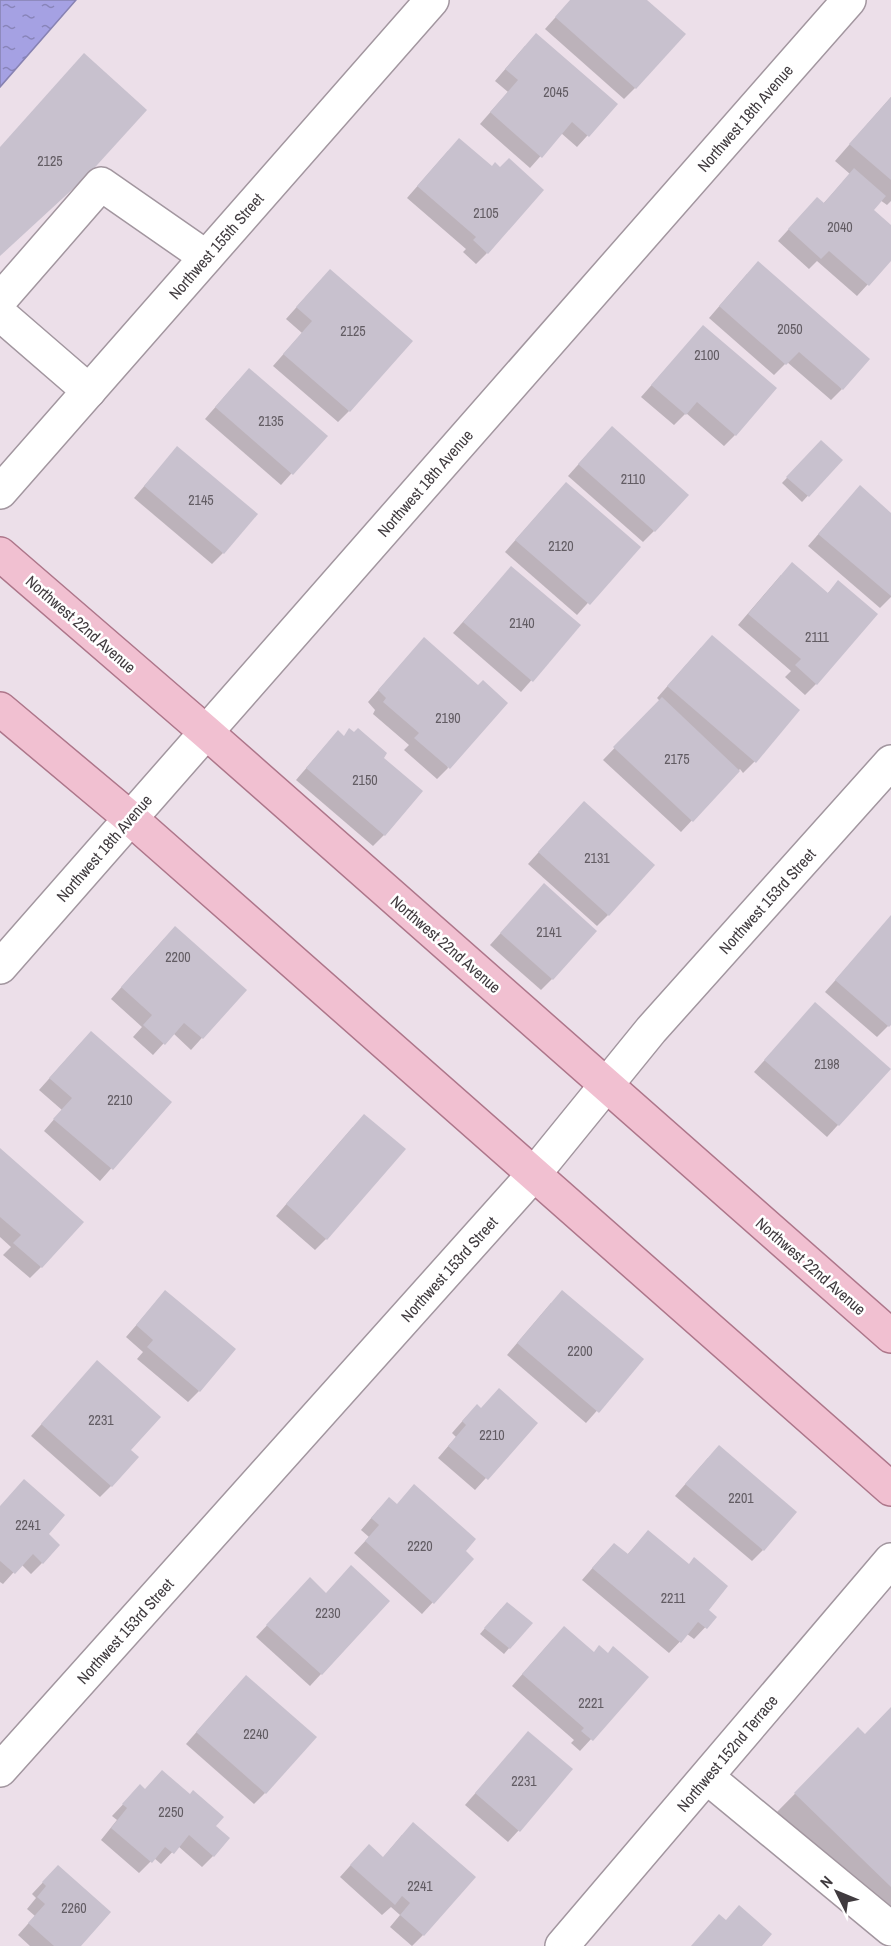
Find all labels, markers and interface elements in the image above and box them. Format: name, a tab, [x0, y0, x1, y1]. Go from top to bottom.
street label: Northwest 18th Avenue	[692, 60, 798, 176]
house number: 2045	[543, 83, 569, 101]
house number: 2125	[37, 152, 63, 170]
street label: Northwest 155th Street	[164, 188, 269, 304]
house number: 2105	[473, 204, 499, 222]
house number: 2040	[827, 218, 853, 236]
house number: 2050	[777, 320, 803, 338]
house number: 2125	[340, 322, 366, 340]
house number: 2100	[694, 346, 720, 364]
house number: 2135	[258, 412, 284, 430]
street label: Northwest 18th Avenue	[372, 425, 478, 541]
house number: 2110	[621, 470, 645, 488]
house number: 2145	[188, 491, 214, 509]
house number: 2120	[548, 537, 574, 555]
street label: Northwest 22nd Avenue	[21, 570, 141, 678]
house number: 2140	[509, 614, 535, 632]
house number: 2111	[805, 628, 830, 646]
house number: 2190	[435, 709, 461, 727]
house number: 2175	[664, 750, 690, 768]
house number: 2150	[352, 771, 378, 789]
street label: Northwest 18th Avenue	[51, 790, 157, 906]
street label: Northwest 153rd Street	[714, 843, 821, 958]
house number: 2131	[584, 849, 610, 867]
street label: Northwest 22nd Avenue	[386, 890, 506, 998]
house number: 2141	[536, 923, 562, 941]
house number: 2200	[165, 948, 191, 966]
house number: 2198	[814, 1055, 840, 1073]
house number: 2210	[107, 1091, 133, 1109]
street label: Northwest 153rd Street	[396, 1211, 503, 1326]
street label: Northwest 22nd Avenue	[751, 1212, 871, 1320]
house number: 2200	[567, 1342, 593, 1360]
house number: 2231	[88, 1411, 114, 1429]
house number: 2210	[479, 1426, 505, 1444]
house number: 2201	[728, 1489, 754, 1507]
house number: 2241	[15, 1516, 41, 1534]
house number: 2220	[407, 1537, 433, 1555]
street label: Northwest 153rd Street	[72, 1573, 179, 1688]
house number: 2211	[661, 1589, 686, 1607]
house number: 2230	[315, 1604, 341, 1622]
street label: Northwest 152nd Terrace	[672, 1690, 782, 1816]
house number: 2221	[578, 1694, 604, 1712]
house number: 2240	[243, 1725, 269, 1743]
house number: 2231	[511, 1772, 537, 1790]
house number: 2250	[158, 1803, 184, 1821]
north arrow	[807, 1862, 867, 1922]
text: N	[815, 1871, 837, 1893]
house number: 2241	[407, 1877, 433, 1895]
house number: 2260	[61, 1899, 87, 1917]

